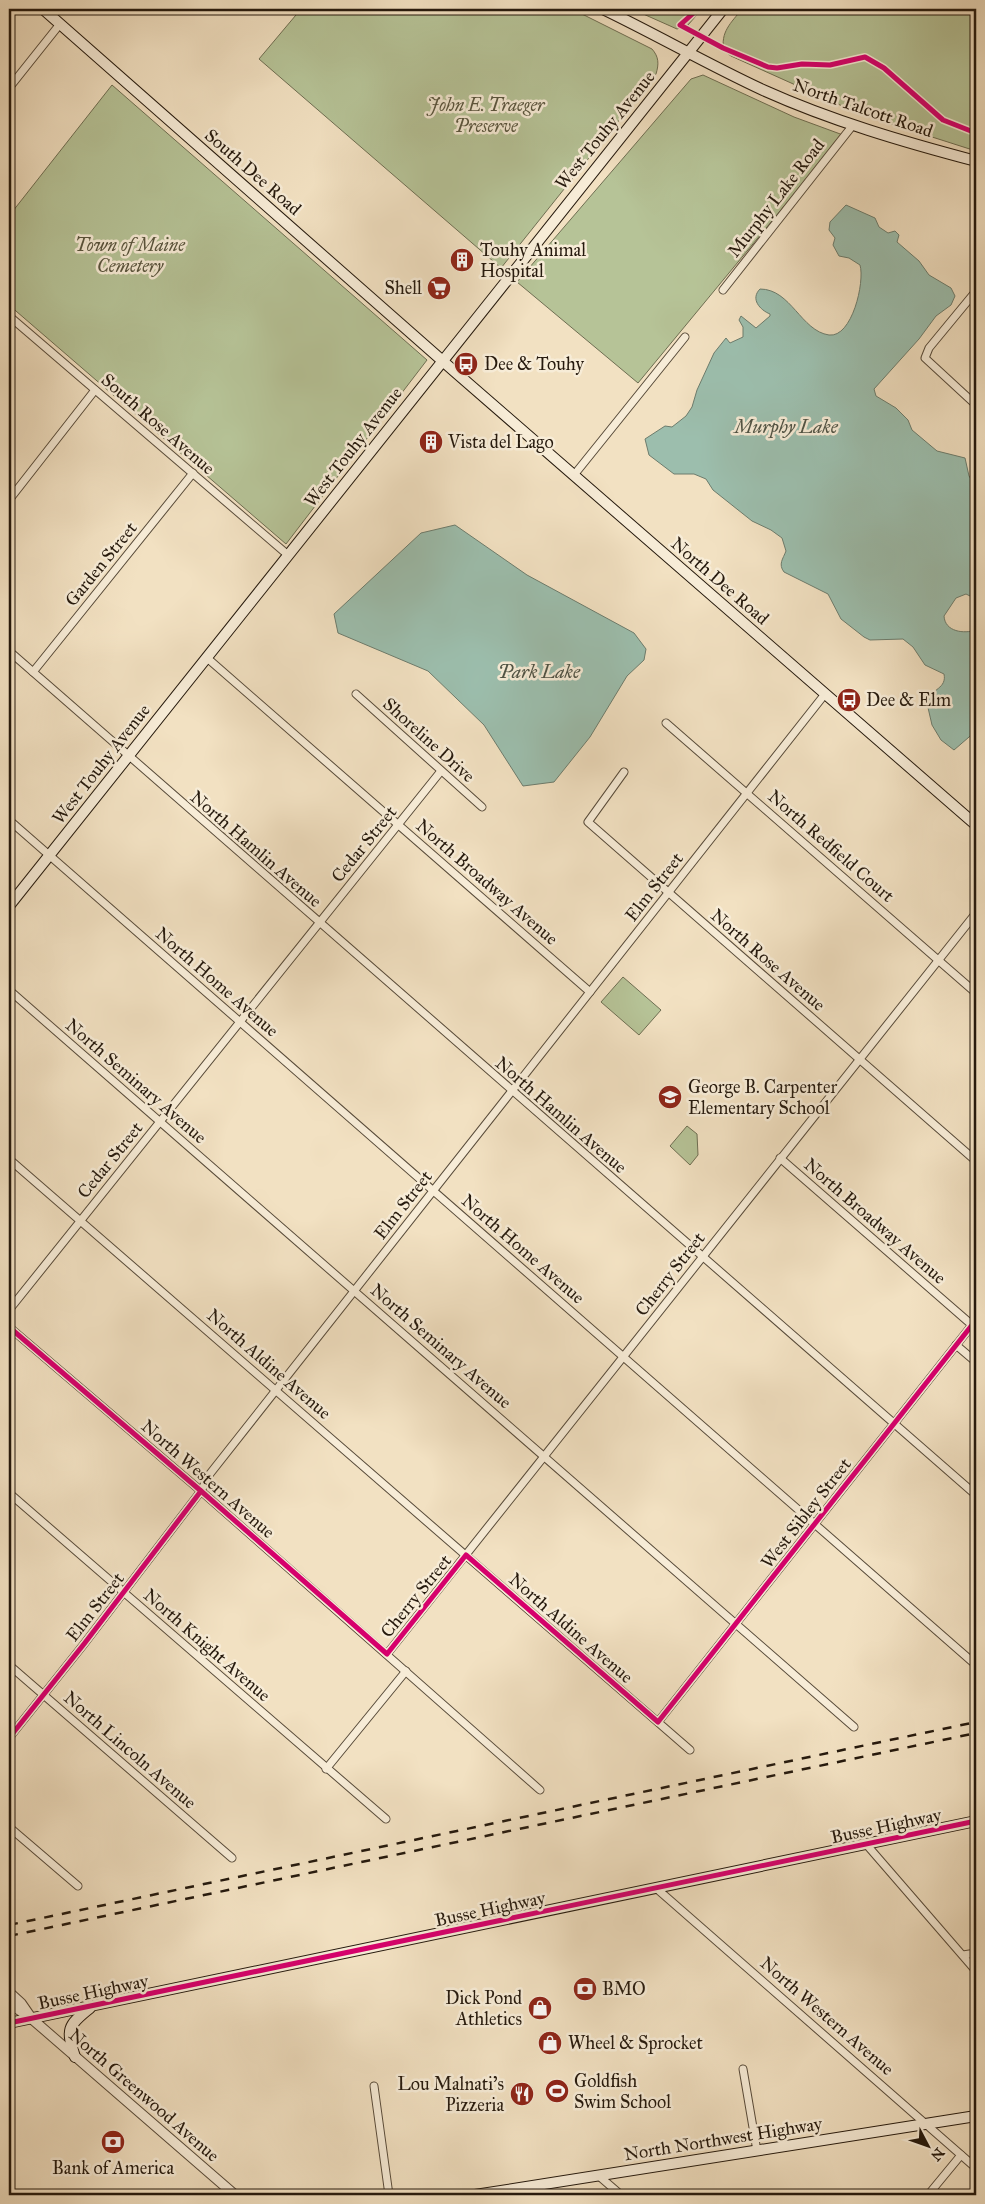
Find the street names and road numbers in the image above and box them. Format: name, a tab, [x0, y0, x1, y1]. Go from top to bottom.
street label: West Touhy Avenue	[550, 66, 660, 194]
street label: North Talcott Road	[790, 74, 936, 142]
street label: South Dee Road	[200, 124, 306, 220]
street label: Murphy Lake Road	[723, 134, 829, 262]
street label: South Rose Avenue	[97, 369, 219, 479]
street label: West Touhy Avenue	[299, 383, 407, 511]
street label: Garden Street	[60, 517, 142, 611]
street label: North Dee Road	[667, 533, 773, 629]
street label: Shoreline Drive	[378, 693, 480, 787]
street label: West Touhy Avenue	[47, 700, 155, 828]
street label: North Redfield Court	[763, 785, 899, 907]
street label: North Hamlin Avenue	[186, 786, 326, 912]
street label: Cedar Street	[327, 801, 402, 887]
street label: North Broadway Avenue	[412, 814, 562, 950]
street label: Elm Street	[620, 848, 688, 926]
street label: North Rose Avenue	[706, 904, 830, 1016]
street label: North Home Avenue	[151, 922, 283, 1042]
street label: North Seminary Avenue	[61, 1014, 211, 1148]
street label: North Hamlin Avenue	[491, 1052, 631, 1178]
street label: Cedar Street	[73, 1117, 148, 1203]
street label: North Broadway Avenue	[800, 1153, 950, 1289]
street label: Elm Street	[369, 1166, 437, 1244]
street label: North Home Avenue	[457, 1189, 589, 1309]
street label: Cherry Street	[630, 1227, 710, 1320]
street label: North Seminary Avenue	[366, 1279, 516, 1413]
street label: North Aldine Avenue	[202, 1304, 336, 1424]
street label: North Western Avenue	[137, 1415, 279, 1543]
street label: West Sibley Street	[756, 1453, 856, 1572]
street label: Cherry Street	[376, 1550, 456, 1642]
street label: Elm Street	[61, 1568, 129, 1646]
street label: North Aldine Avenue	[504, 1568, 638, 1688]
street label: North Knight Avenue	[138, 1584, 275, 1707]
street label: North Lincoln Avenue	[59, 1686, 201, 1814]
street label: Busse Highway	[829, 1803, 944, 1849]
street label: Busse Highway	[433, 1886, 548, 1932]
street label: North Western Avenue	[756, 1952, 898, 2080]
street label: Busse Highway	[36, 1969, 151, 2015]
street label: North Greenwood Avenue	[64, 2024, 224, 2166]
street label: North Northwest Highway	[622, 2112, 824, 2167]

